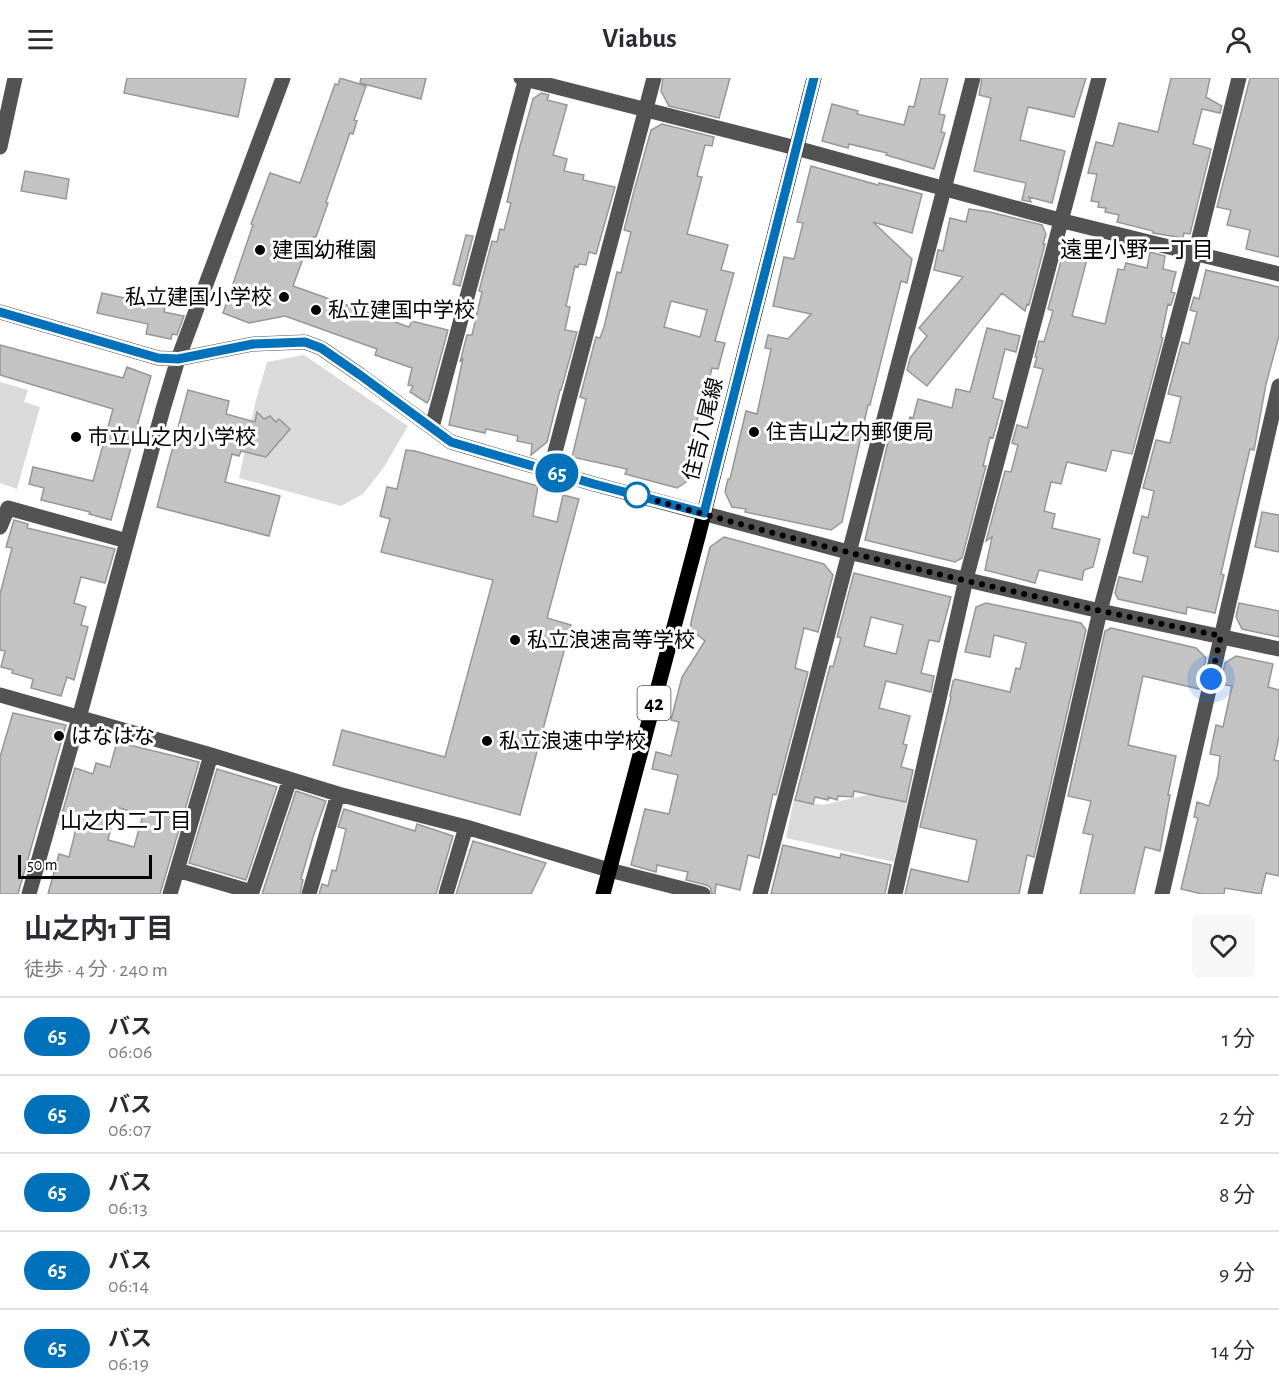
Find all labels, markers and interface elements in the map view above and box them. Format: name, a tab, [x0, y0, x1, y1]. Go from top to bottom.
icon: menu	[24, 23, 57, 56]
icon: person	[1222, 23, 1255, 56]
text: Viabus	[602, 25, 677, 52]
district label: 遠里小野一丁目	[1060, 238, 1214, 261]
place label: 建国幼稚園	[272, 239, 377, 261]
marker: 建国幼稚園	[253, 243, 267, 257]
place label: 私立建国小学校	[125, 286, 272, 308]
marker: 私立建国小学校	[277, 290, 291, 304]
place label: 私立建国中学校	[328, 299, 475, 321]
marker: 私立建国中学校	[309, 303, 323, 317]
street label: 住吉八尾線	[680, 375, 726, 483]
place label: 住吉山之内郵便局	[766, 421, 934, 443]
marker: 住吉山之内郵便局	[747, 425, 761, 439]
place label: 市立山之内小学校	[88, 426, 256, 448]
marker: 市立山之内小学校	[69, 430, 83, 444]
line badge: 65	[530, 454, 584, 492]
text: 65	[547, 463, 567, 484]
unlabelled marker	[624, 482, 650, 508]
place label: 私立浪速高等学校	[527, 629, 695, 651]
marker: 私立浪速高等学校	[508, 633, 522, 647]
your location	[1196, 664, 1226, 694]
road number: 42	[638, 686, 670, 720]
place label: はなはな	[71, 726, 155, 747]
marker: はなはな	[52, 729, 66, 743]
place label: 私立浪速中学校	[499, 730, 646, 752]
marker: 私立浪速中学校	[480, 734, 494, 748]
district label: 山之内二丁目	[60, 809, 192, 832]
scale bar	[18, 852, 152, 880]
text: 50 m	[27, 857, 58, 873]
button: heart	[1192, 914, 1255, 977]
text: 山之内1丁目	[24, 916, 174, 944]
text: 徒歩 · 4 分 · 240 m	[24, 960, 168, 980]
text: バス	[108, 1016, 152, 1038]
text: 65	[47, 1026, 67, 1047]
text: 1 分	[1222, 1028, 1255, 1050]
text: 06:06	[108, 1042, 153, 1062]
text: バス	[108, 1094, 152, 1116]
text: 65	[47, 1104, 67, 1125]
text: 2 分	[1219, 1106, 1255, 1128]
text: 06:07	[108, 1120, 151, 1140]
text: バス	[108, 1172, 152, 1194]
text: 65	[47, 1182, 67, 1203]
text: 8 分	[1219, 1184, 1255, 1206]
text: 06:13	[108, 1198, 148, 1218]
text: バス	[108, 1250, 152, 1272]
text: 65	[47, 1260, 67, 1281]
text: 9 分	[1219, 1262, 1255, 1284]
text: 06:14	[108, 1276, 149, 1296]
text: バス	[108, 1328, 152, 1350]
text: 65	[47, 1338, 67, 1359]
text: 14 分	[1211, 1340, 1255, 1362]
text: 06:19	[108, 1354, 149, 1374]

